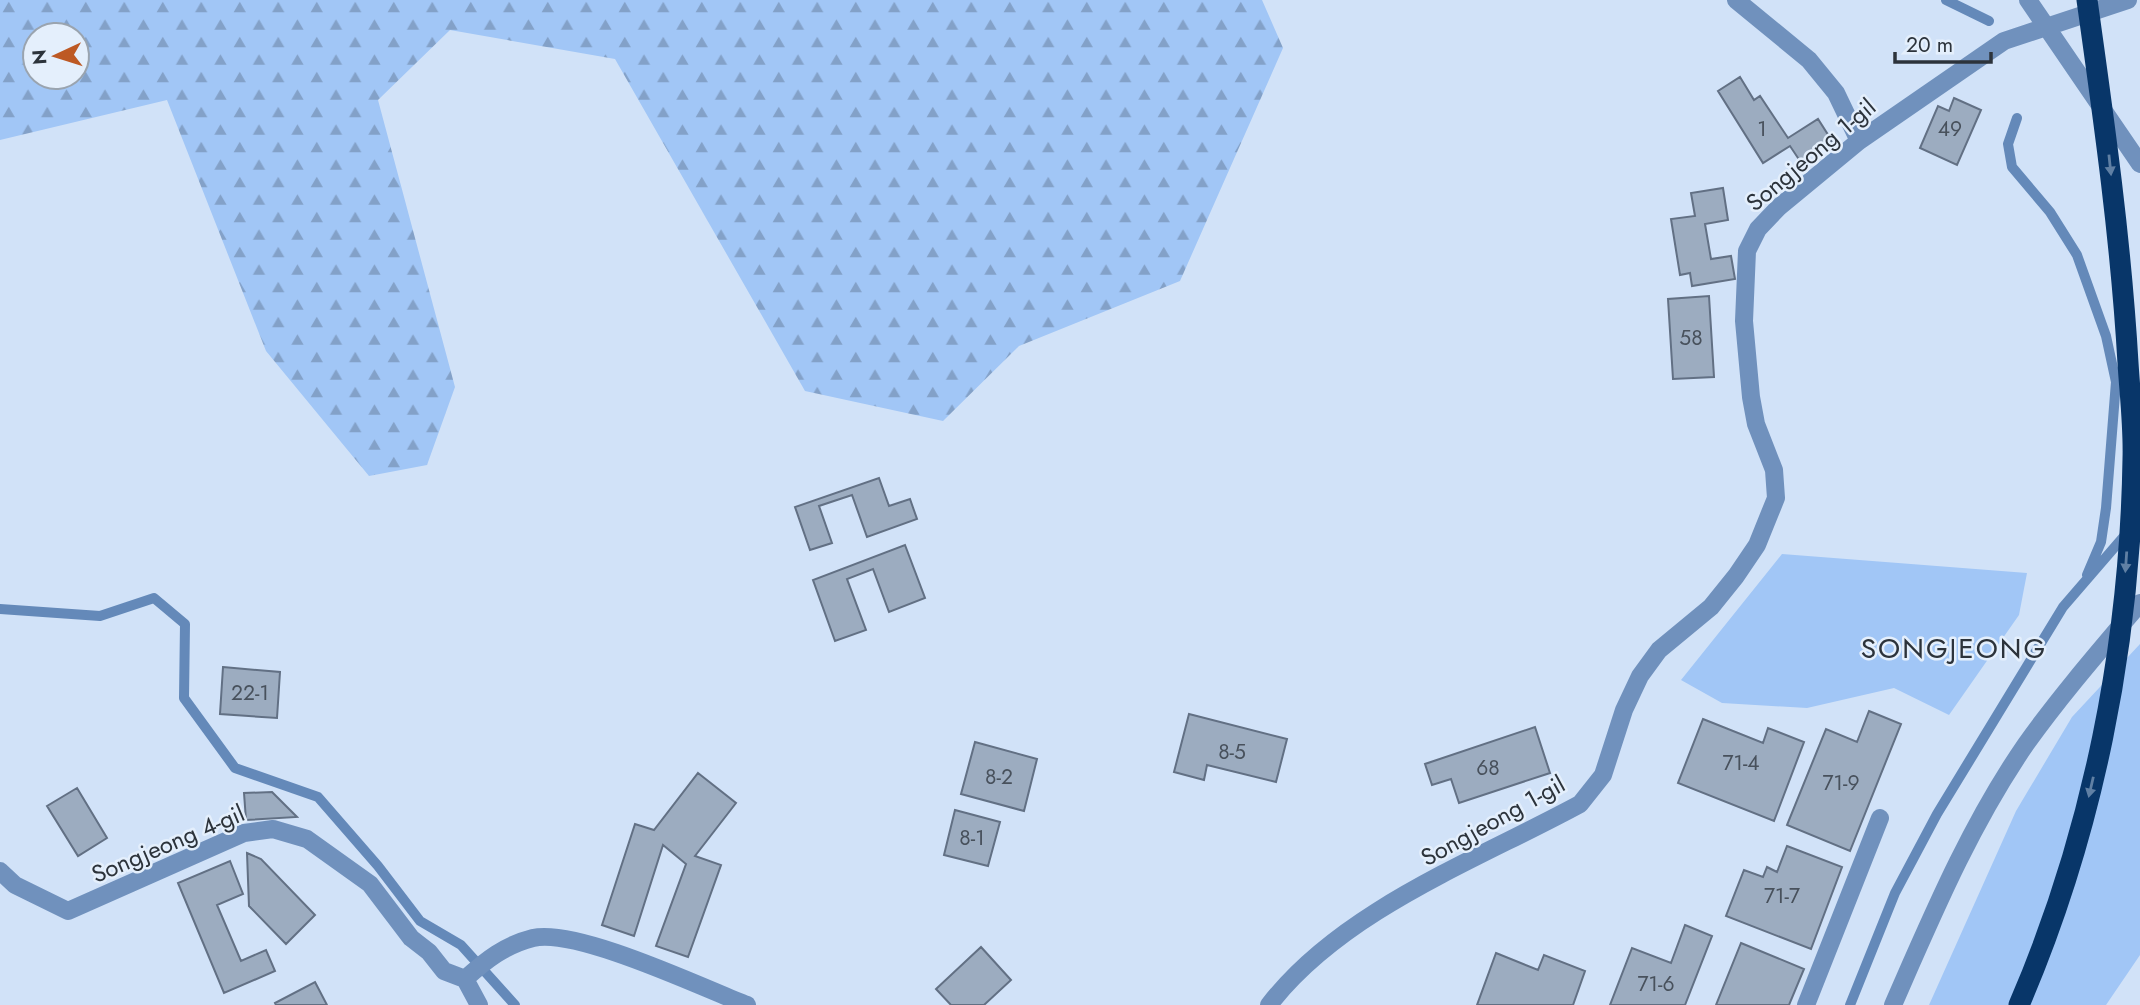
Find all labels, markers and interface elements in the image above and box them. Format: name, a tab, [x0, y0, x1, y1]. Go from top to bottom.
north arrow	[21, 21, 91, 91]
scale bar	[1895, 21, 1991, 65]
text: 20 m	[1906, 30, 1953, 60]
text: N	[26, 49, 54, 66]
street label: Songjeong 1-gil	[1738, 90, 1883, 220]
house number: 1	[1757, 114, 1767, 144]
house number: 49	[1938, 114, 1962, 144]
one-way arrow	[2105, 154, 2116, 176]
house number: 58	[1679, 323, 1703, 353]
one-way arrow	[2121, 552, 2132, 574]
district label: SONGJEONG	[1861, 628, 2047, 669]
house number: 22-1	[231, 678, 269, 708]
house number: 8-5	[1218, 737, 1246, 767]
house number: 71-4	[1722, 748, 1760, 778]
house number: 68	[1476, 753, 1500, 783]
house number: 8-2	[985, 762, 1013, 792]
street label: Songjeong 1-gil	[1414, 766, 1571, 875]
house number: 71-9	[1823, 768, 1859, 798]
one-way arrow	[2086, 776, 2097, 798]
street label: Songjeong 4-gil	[86, 796, 250, 892]
house number: 8-1	[959, 823, 985, 853]
house number: 71-7	[1764, 881, 1800, 911]
house number: 71-6	[1638, 969, 1674, 999]

